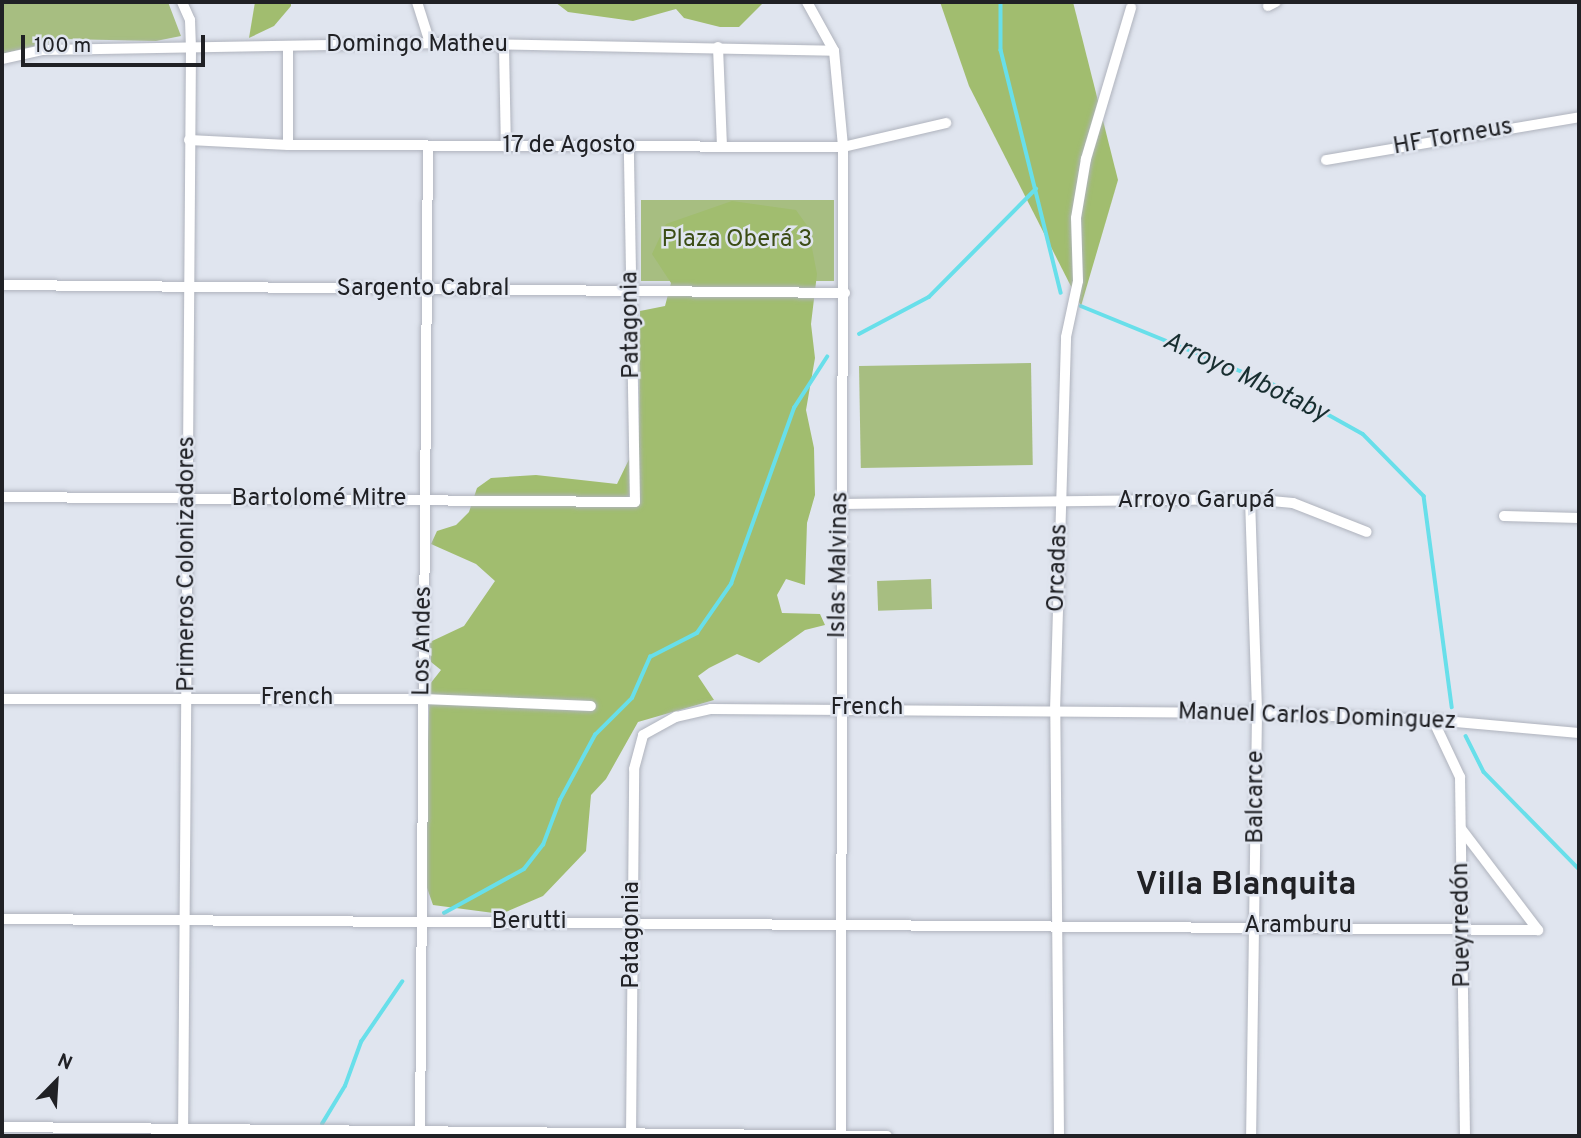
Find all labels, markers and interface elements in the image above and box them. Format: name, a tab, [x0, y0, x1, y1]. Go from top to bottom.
scale bar	[24, 21, 208, 65]
street label: Domingo Matheu	[326, 32, 508, 60]
text: 100 m	[34, 33, 91, 60]
street label: HF Torneus	[1391, 113, 1515, 163]
street label: 17 de Agosto	[502, 133, 636, 161]
park label: Plaza Oberá 3	[661, 227, 813, 255]
street label: Patagonia	[617, 271, 647, 379]
street label: Sargento Cabral	[337, 276, 509, 304]
water label: Arroyo Mbotaby	[1157, 326, 1333, 430]
street label: Primeros Colonizadores	[174, 436, 202, 692]
street label: Bartolomé Mitre	[232, 486, 406, 514]
street label: Arroyo Garupá	[1117, 488, 1275, 516]
street label: Islas Malvinas	[824, 491, 856, 639]
street label: Orcadas	[1043, 523, 1075, 613]
street label: Los Andes	[409, 585, 439, 697]
street label: French	[261, 685, 333, 713]
street label: French	[831, 695, 903, 723]
street label: Manuel Carlos Dominguez	[1177, 699, 1457, 737]
street label: Balcarce	[1243, 750, 1271, 844]
street label: Pueyrredón	[1448, 862, 1478, 988]
district label: Villa Blanquita	[1136, 867, 1356, 905]
street label: Patagonia	[619, 881, 647, 989]
street label: Berutti	[491, 909, 567, 937]
street label: Aramburu	[1244, 913, 1352, 941]
north arrow	[21, 1047, 91, 1117]
text: N	[53, 1049, 76, 1077]

